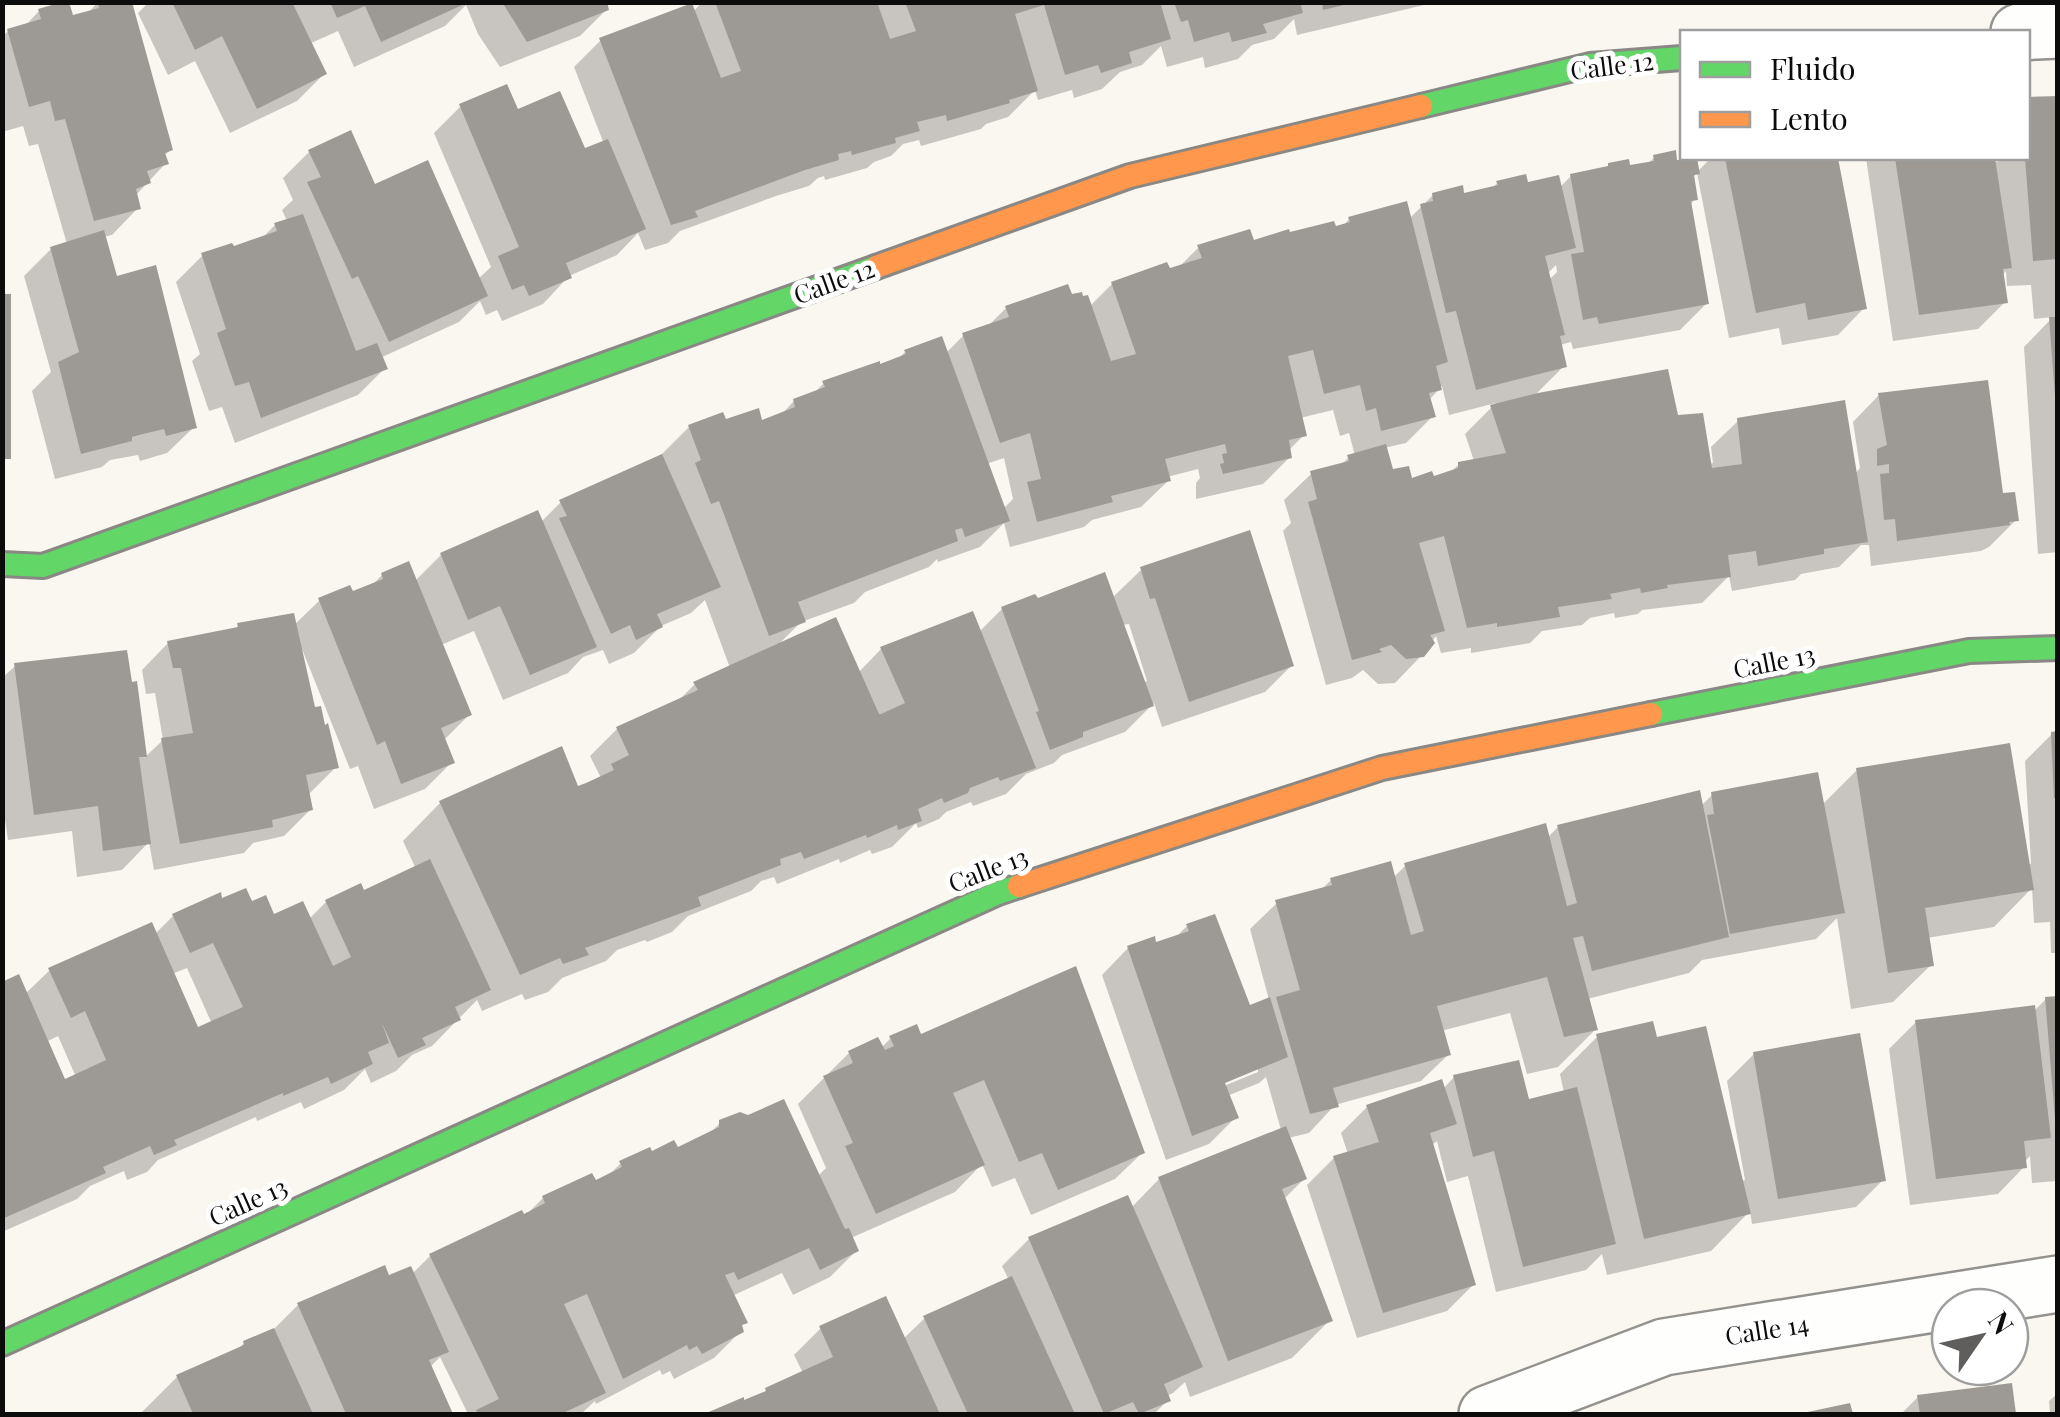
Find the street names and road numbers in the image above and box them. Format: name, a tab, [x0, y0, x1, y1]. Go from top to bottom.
street label: Calle 12	[1568, 43, 1655, 86]
street label: Calle 12	[788, 251, 879, 310]
street label: Calle 13	[1730, 636, 1817, 685]
street label: Calle 13	[943, 838, 1032, 899]
street label: Calle 13	[203, 1169, 292, 1233]
street label: Calle 14	[1723, 1306, 1811, 1351]

